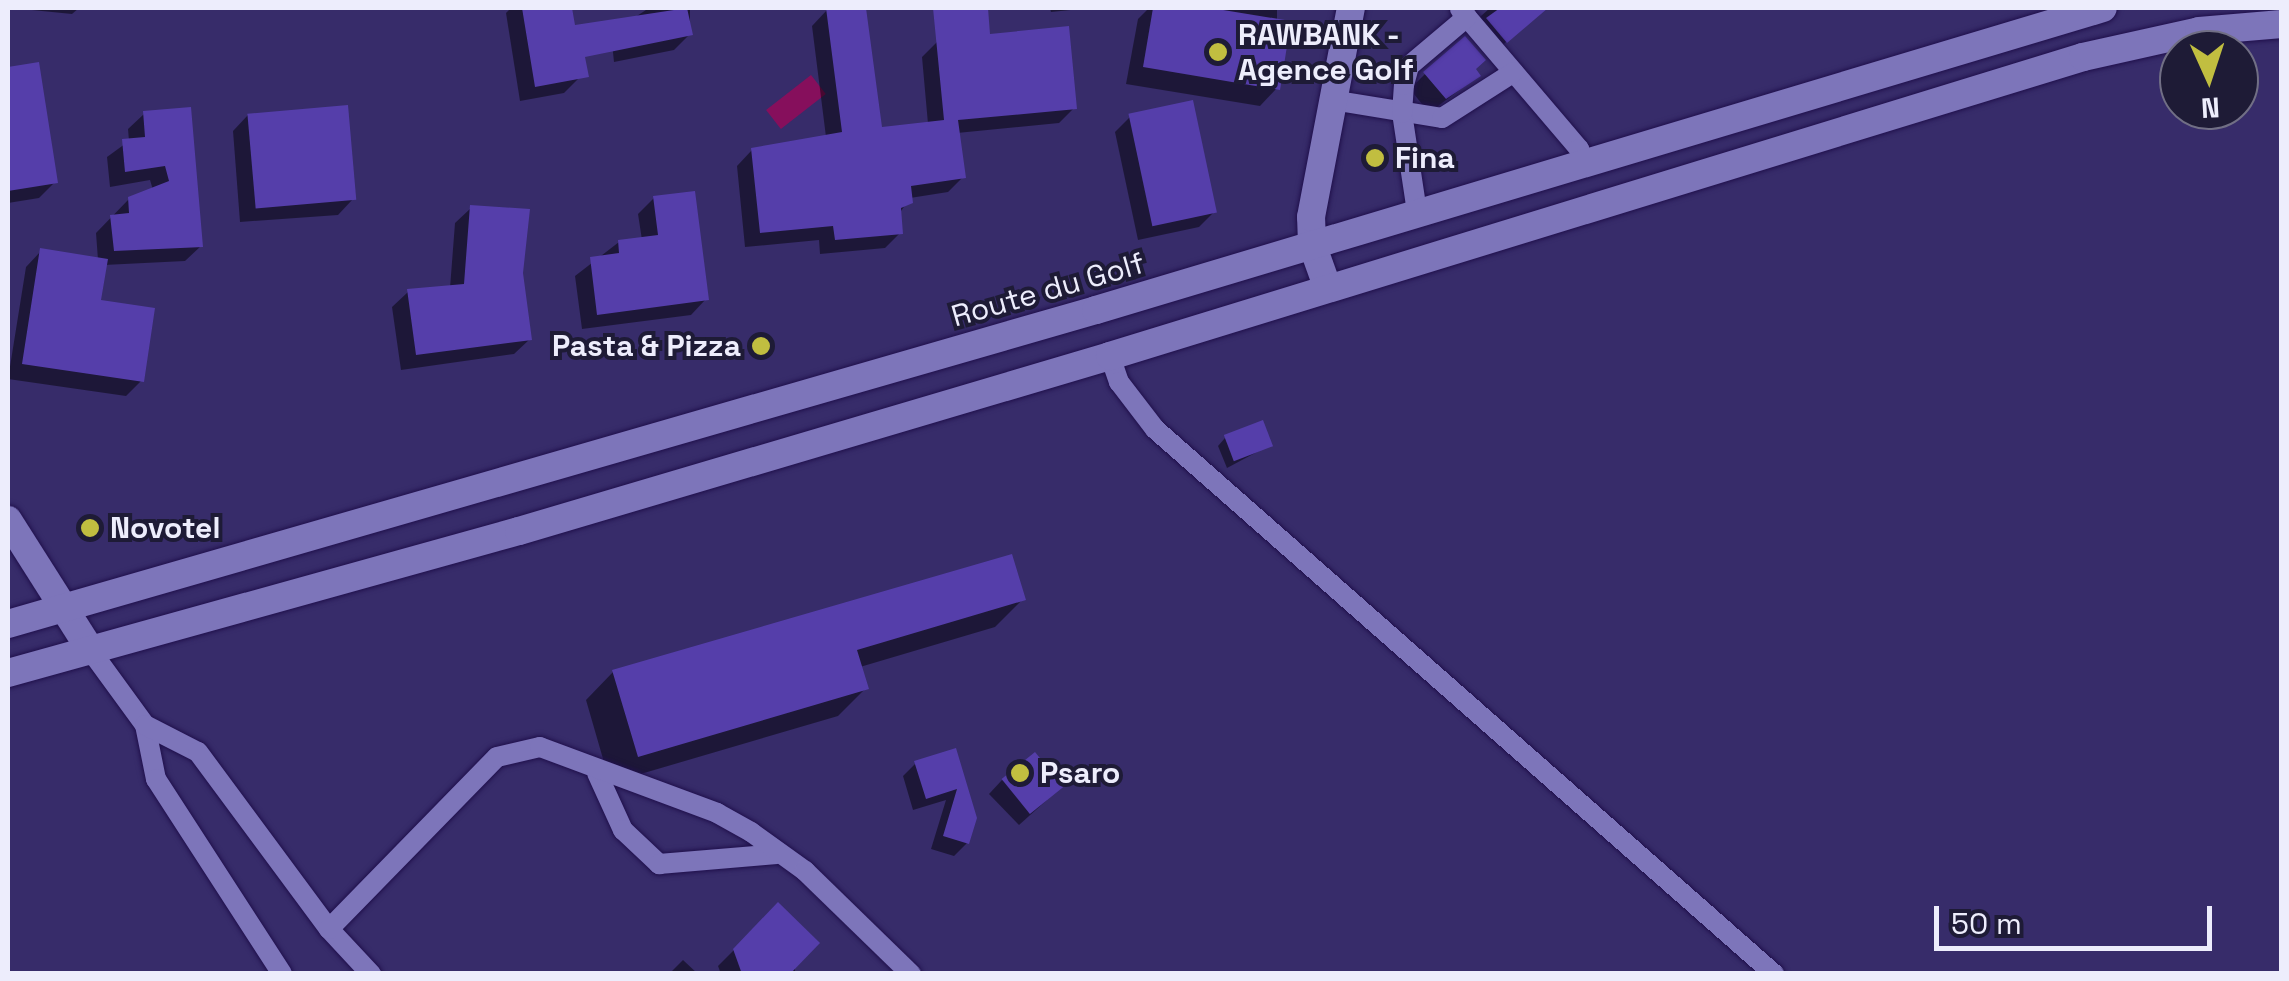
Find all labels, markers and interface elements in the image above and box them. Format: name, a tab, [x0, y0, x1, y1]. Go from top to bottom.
place label: RAWBANK - Agence Golf	[1238, 17, 1414, 88]
north arrow	[2159, 30, 2259, 130]
marker: RAWBANK - Agence Golf	[1207, 41, 1229, 63]
text: N	[2200, 89, 2221, 126]
place label: Fina	[1395, 140, 1455, 176]
marker: Fina	[1364, 147, 1386, 169]
street label: Route du Golf	[947, 245, 1149, 335]
place label: Pasta & Pizza	[552, 328, 741, 364]
marker: Pasta & Pizza	[750, 335, 772, 357]
place label: Novotel	[110, 510, 220, 546]
marker: Novotel	[79, 517, 101, 539]
place label: Psaro	[1040, 755, 1120, 791]
marker: Psaro	[1009, 762, 1031, 784]
scale bar	[1939, 886, 2216, 948]
text: 50 m	[1951, 904, 2022, 943]

